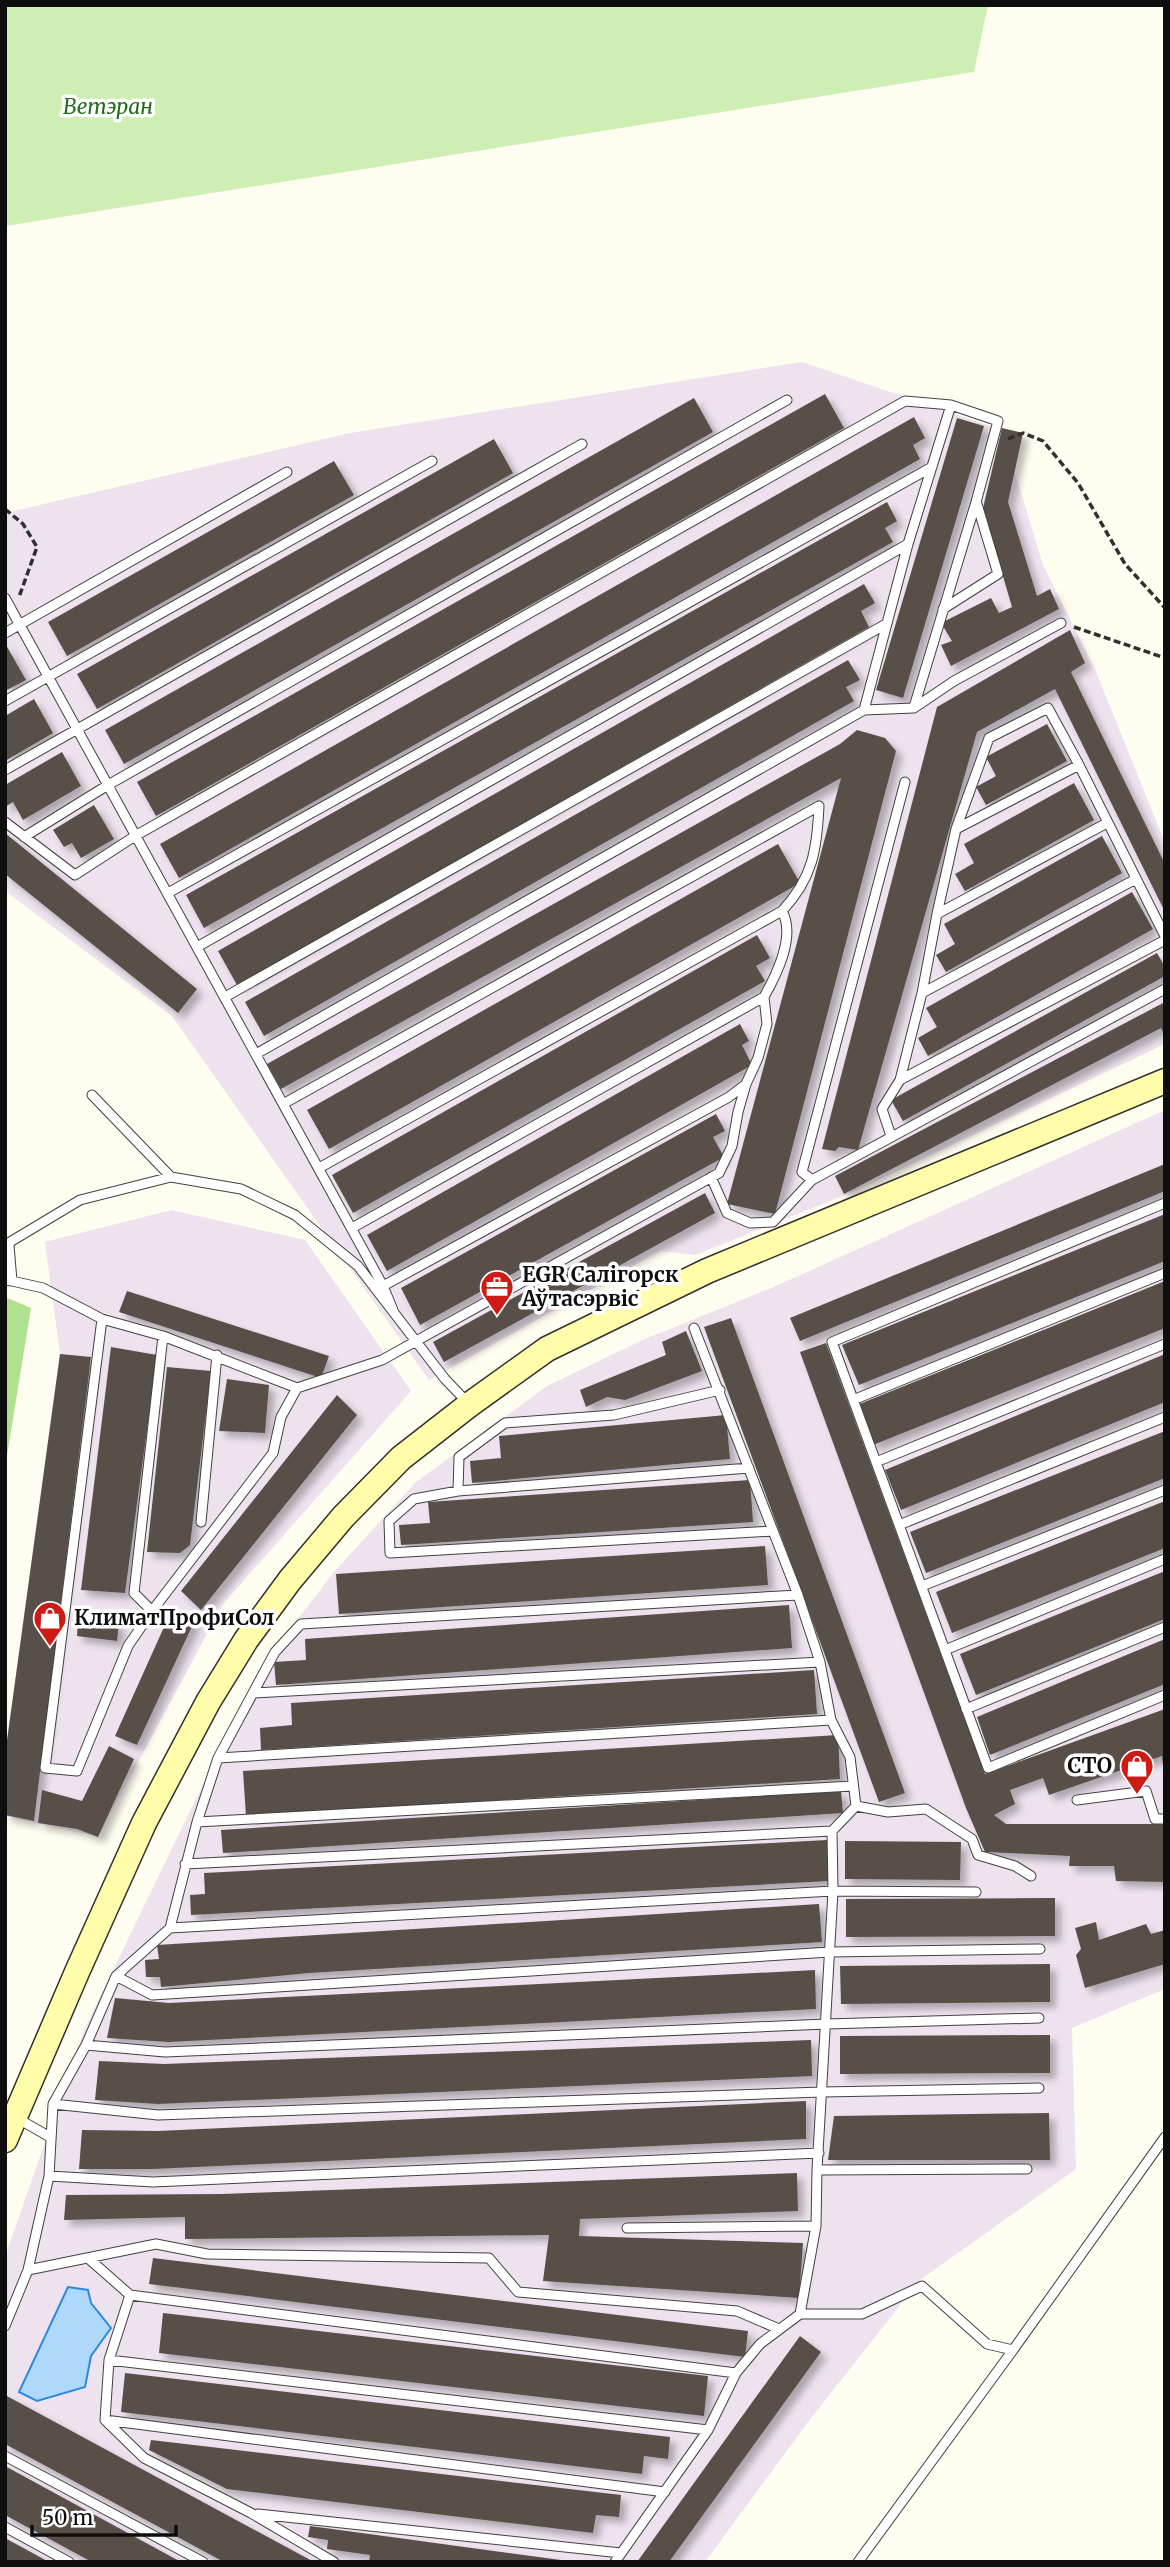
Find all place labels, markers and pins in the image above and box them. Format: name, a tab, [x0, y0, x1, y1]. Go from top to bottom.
place label: EGR Салігорск Аўтасэрвіс	[521, 1261, 679, 1312]
office icon: EGR Салігорск Аўтасэрвіс	[478, 1268, 516, 1317]
shop icon: КлиматПрофиСол	[31, 1599, 69, 1648]
place label: КлиматПрофиСол	[74, 1604, 274, 1631]
shop icon: СТО	[1118, 1747, 1156, 1796]
place label: СТО	[1068, 1752, 1112, 1779]

